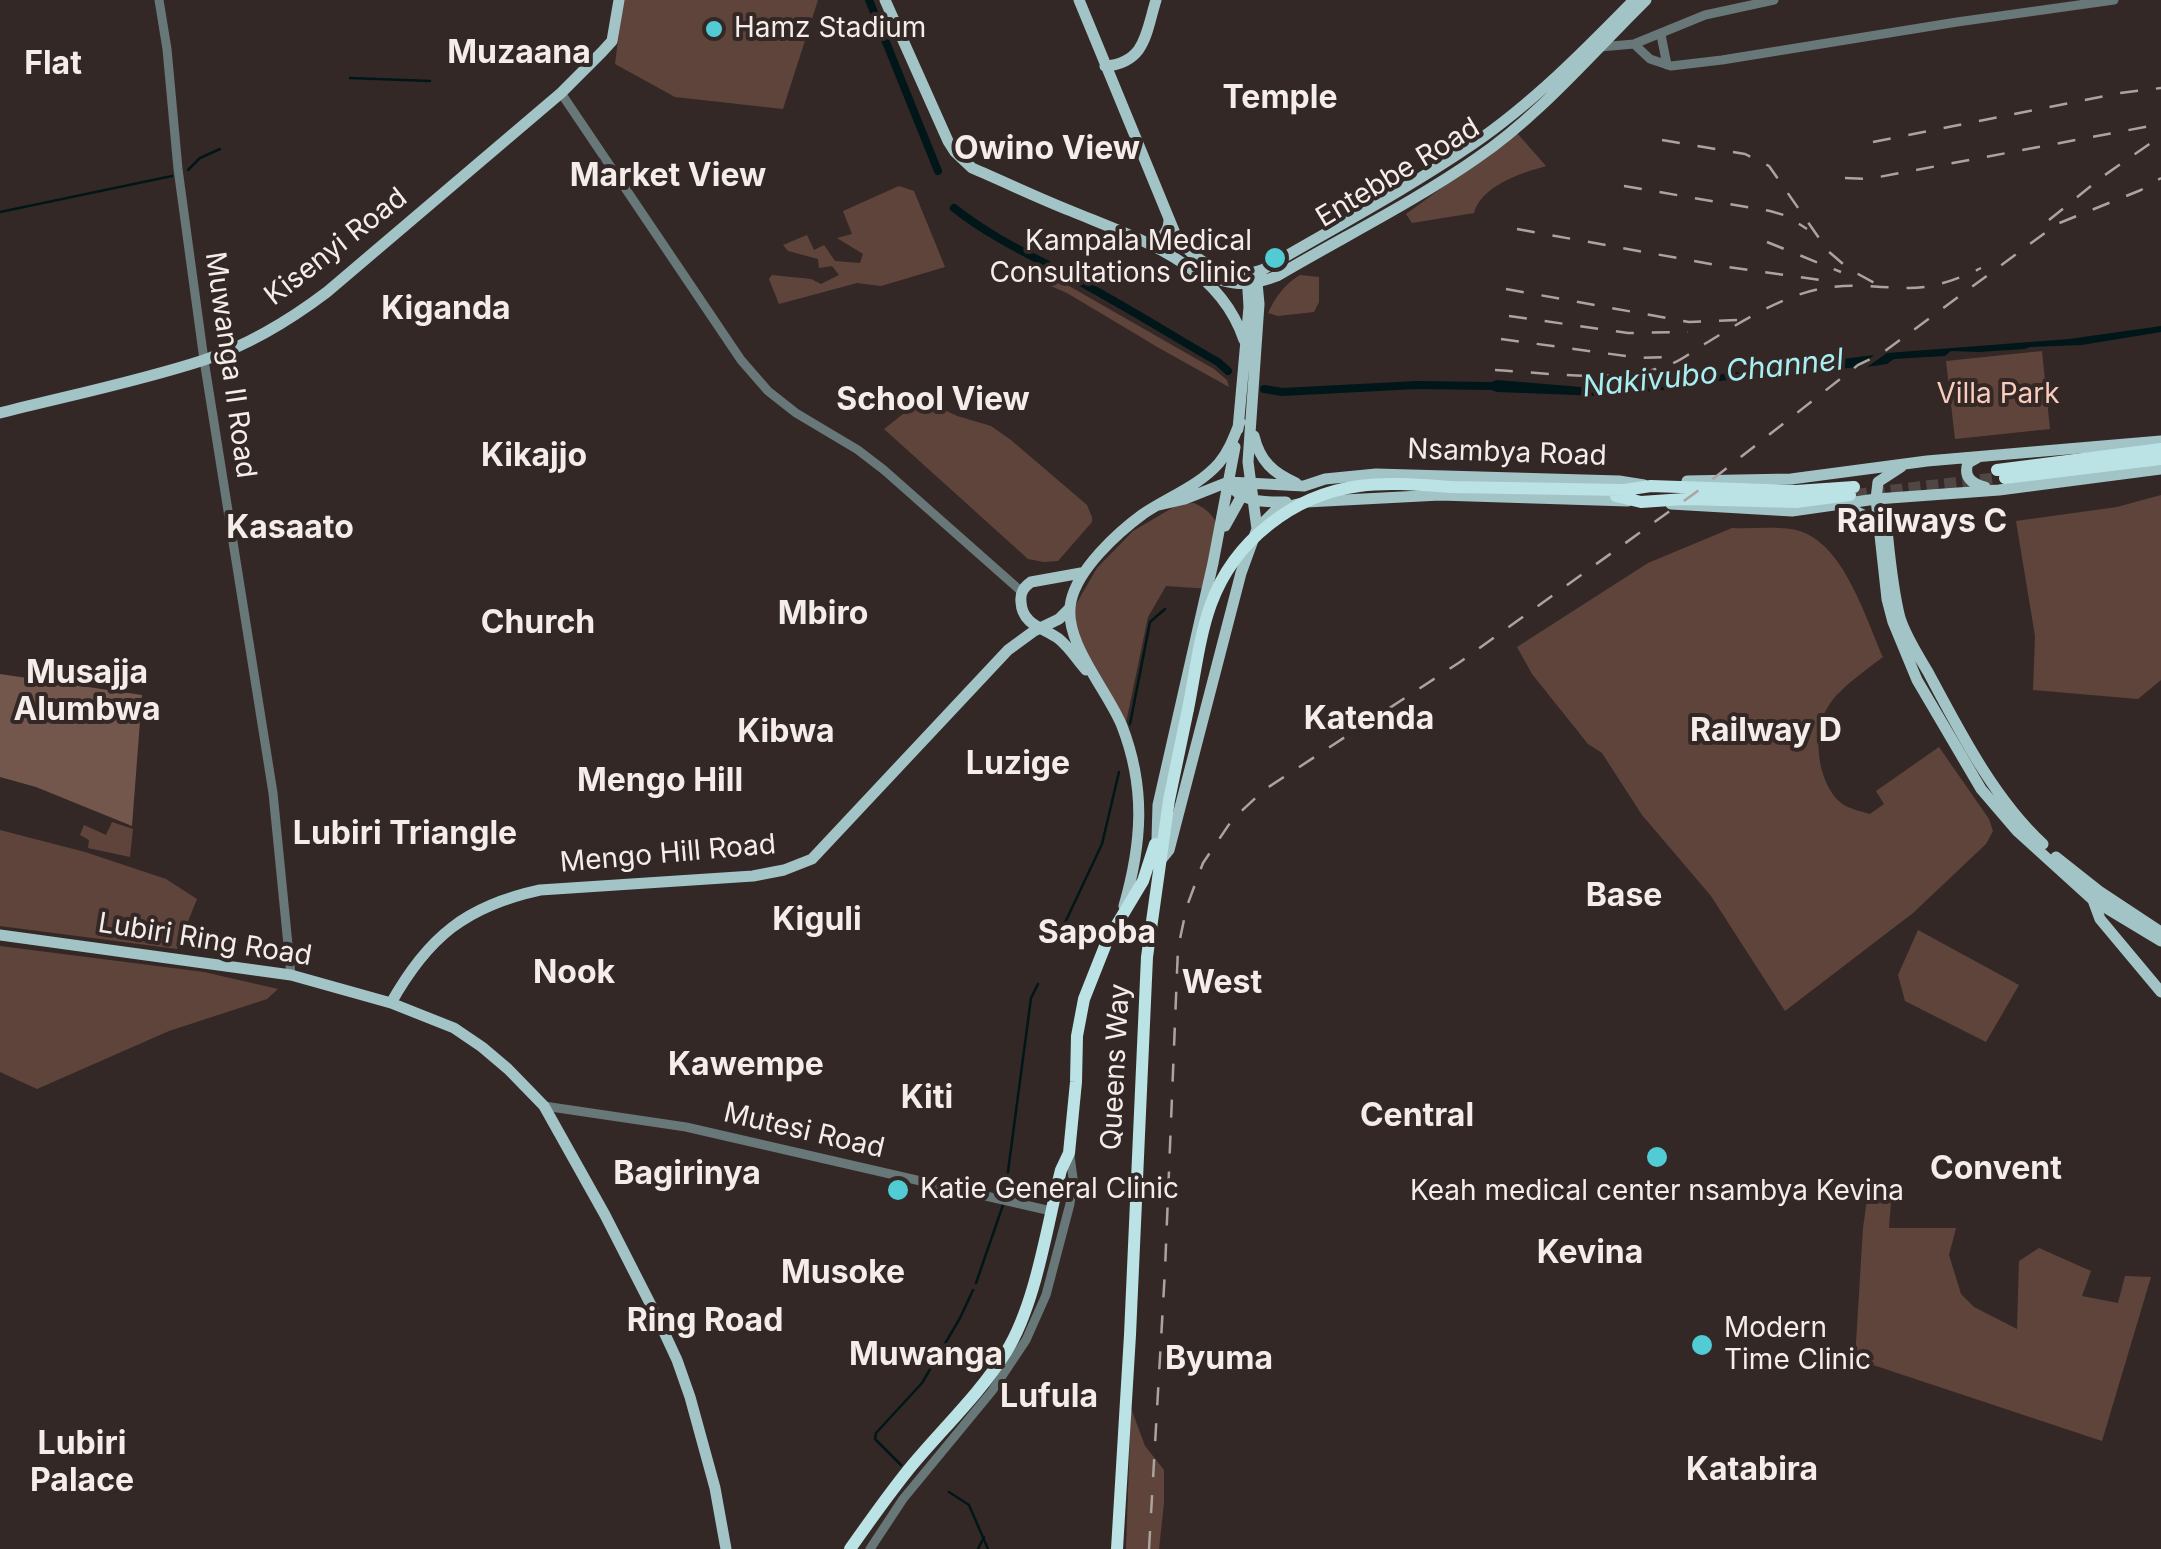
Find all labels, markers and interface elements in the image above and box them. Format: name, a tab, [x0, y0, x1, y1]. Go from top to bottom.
place label: Hamz Stadium	[734, 12, 926, 46]
marker: Hamz Stadium	[703, 18, 725, 40]
district label: Muzaana	[447, 34, 591, 72]
district label: Flat	[24, 45, 82, 83]
district label: Temple	[1222, 79, 1338, 117]
street label: Entebbe Road	[1310, 111, 1486, 235]
district label: Owino View	[954, 130, 1140, 168]
district label: Market View	[570, 157, 766, 195]
street label: Kisenyi Road	[258, 181, 414, 313]
place label: Kampala Medical Consultations Clinic	[989, 225, 1252, 291]
marker: Kampala Medical Consultations Clinic	[1262, 245, 1288, 271]
street label: Muwanga II Road	[197, 250, 263, 480]
district label: Kiganda	[381, 290, 511, 328]
water label: Nakivubo Channel	[1581, 342, 1845, 406]
park label: Villa Park	[1936, 378, 2060, 412]
district label: School View	[836, 381, 1030, 419]
street label: Nsambya Road	[1407, 433, 1607, 473]
district label: Kikajjo	[481, 437, 587, 475]
district label: Railways C	[1837, 503, 2007, 541]
district label: Kasaato	[226, 509, 354, 547]
district label: Mbiro	[778, 595, 868, 633]
district label: Church	[481, 604, 595, 642]
district label: Musajja Alumbwa	[13, 654, 161, 729]
district label: Katenda	[1304, 700, 1434, 738]
district label: Railway D	[1690, 712, 1842, 750]
district label: Kibwa	[737, 713, 835, 751]
district label: Luzige	[966, 745, 1070, 783]
district label: Mengo Hill	[577, 762, 743, 800]
district label: Lubiri Triangle	[293, 815, 517, 853]
street label: Mengo Hill Road	[559, 828, 777, 880]
district label: Base	[1586, 877, 1662, 915]
district label: Kiguli	[772, 901, 862, 939]
street label: Lubiri Ring Road	[96, 907, 314, 973]
district label: Sapoba	[1038, 914, 1156, 952]
district label: Nook	[533, 954, 615, 992]
district label: West	[1182, 964, 1262, 1002]
street label: Queens Way	[1095, 983, 1137, 1151]
district label: Kawempe	[668, 1046, 824, 1084]
district label: Kiti	[901, 1079, 953, 1117]
street label: Mutesi Road	[720, 1096, 888, 1166]
district label: Central	[1360, 1097, 1474, 1135]
marker: Keah medical center nsambya Kevina	[1644, 1144, 1670, 1170]
district label: Convent	[1930, 1150, 2062, 1188]
district label: Bagirinya	[613, 1155, 761, 1193]
place label: Katie General Clinic	[920, 1173, 1179, 1207]
place label: Keah medical center nsambya Kevina	[1410, 1175, 1904, 1209]
marker: Katie General Clinic	[885, 1177, 911, 1203]
district label: Kevina	[1537, 1234, 1643, 1272]
district label: Musoke	[781, 1254, 905, 1292]
district label: Ring Road	[627, 1302, 783, 1340]
place label: Modern Time Clinic	[1724, 1312, 1871, 1378]
marker: Modern Time Clinic	[1689, 1332, 1715, 1358]
district label: Muwanga	[849, 1336, 1003, 1374]
district label: Byuma	[1165, 1340, 1273, 1378]
district label: Lufula	[1000, 1378, 1098, 1416]
district label: Lubiri Palace	[30, 1425, 134, 1500]
district label: Katabira	[1686, 1451, 1818, 1489]

